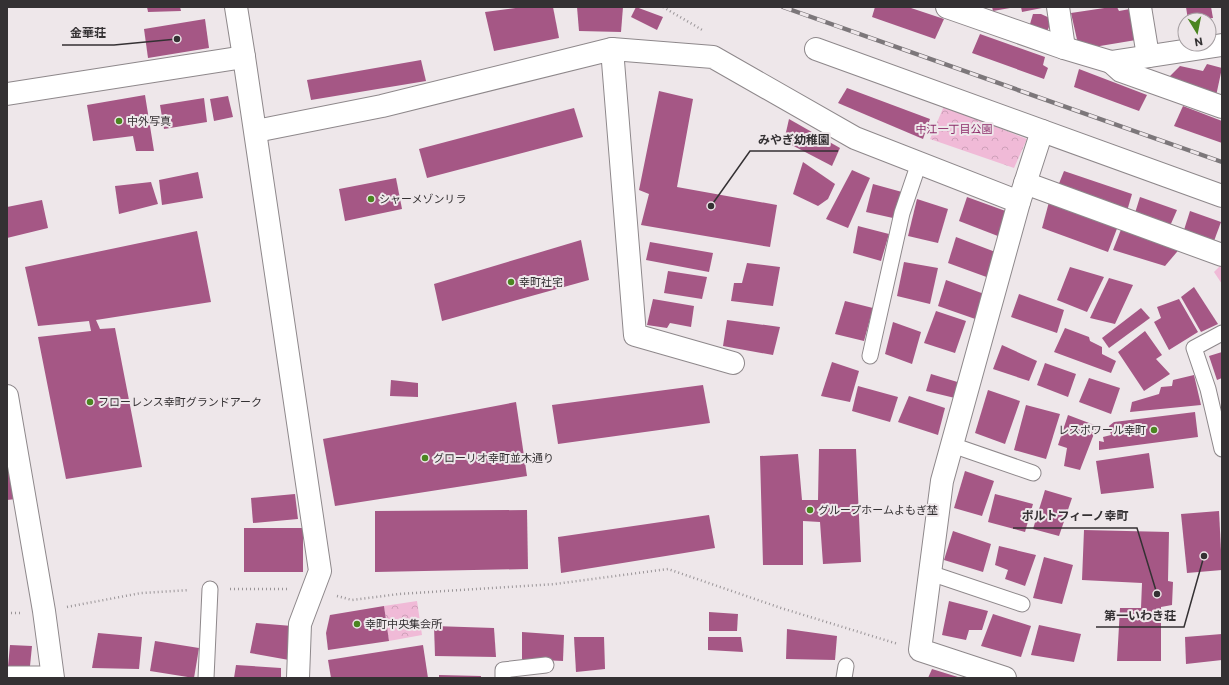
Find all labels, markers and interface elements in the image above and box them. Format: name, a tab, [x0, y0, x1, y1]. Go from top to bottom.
north arrow	[1177, 12, 1217, 52]
callout: 金華荘	[62, 21, 114, 45]
text: 金華荘	[70, 25, 106, 39]
text: N	[1194, 35, 1204, 49]
place label: 中外写真	[127, 114, 171, 127]
marker: 中外写真	[114, 116, 124, 126]
park label: 中江一丁目公園	[916, 122, 993, 135]
callout: みやぎ幼稚園	[750, 127, 838, 151]
text: みやぎ幼稚園	[758, 132, 830, 146]
place label: シャーメゾンリラ	[379, 192, 467, 205]
marker: シャーメゾンリラ	[366, 194, 376, 204]
place label: 幸町社宅	[519, 275, 563, 288]
marker: 幸町社宅	[506, 277, 516, 287]
place label: フローレンス幸町グランドアーク	[98, 395, 262, 408]
marker: フローレンス幸町グランドアーク	[85, 397, 95, 407]
place label: レスポワール幸町	[1058, 423, 1146, 436]
marker: レスポワール幸町	[1149, 425, 1159, 435]
place label: グローリオ幸町並木通り	[433, 451, 554, 464]
marker: グローリオ幸町並木通り	[420, 453, 430, 463]
place label: グループホームよもぎ埜	[818, 503, 938, 516]
callout: ポルトフィーノ幸町	[1013, 504, 1137, 528]
marker: グループホームよもぎ埜	[805, 505, 815, 515]
text: ポルトフィーノ幸町	[1021, 508, 1129, 522]
callout: 第一いわき荘	[1096, 603, 1184, 627]
text: 第一いわき荘	[1104, 608, 1176, 622]
place label: 幸町中央集会所	[365, 617, 443, 630]
marker: 幸町中央集会所	[352, 619, 362, 629]

